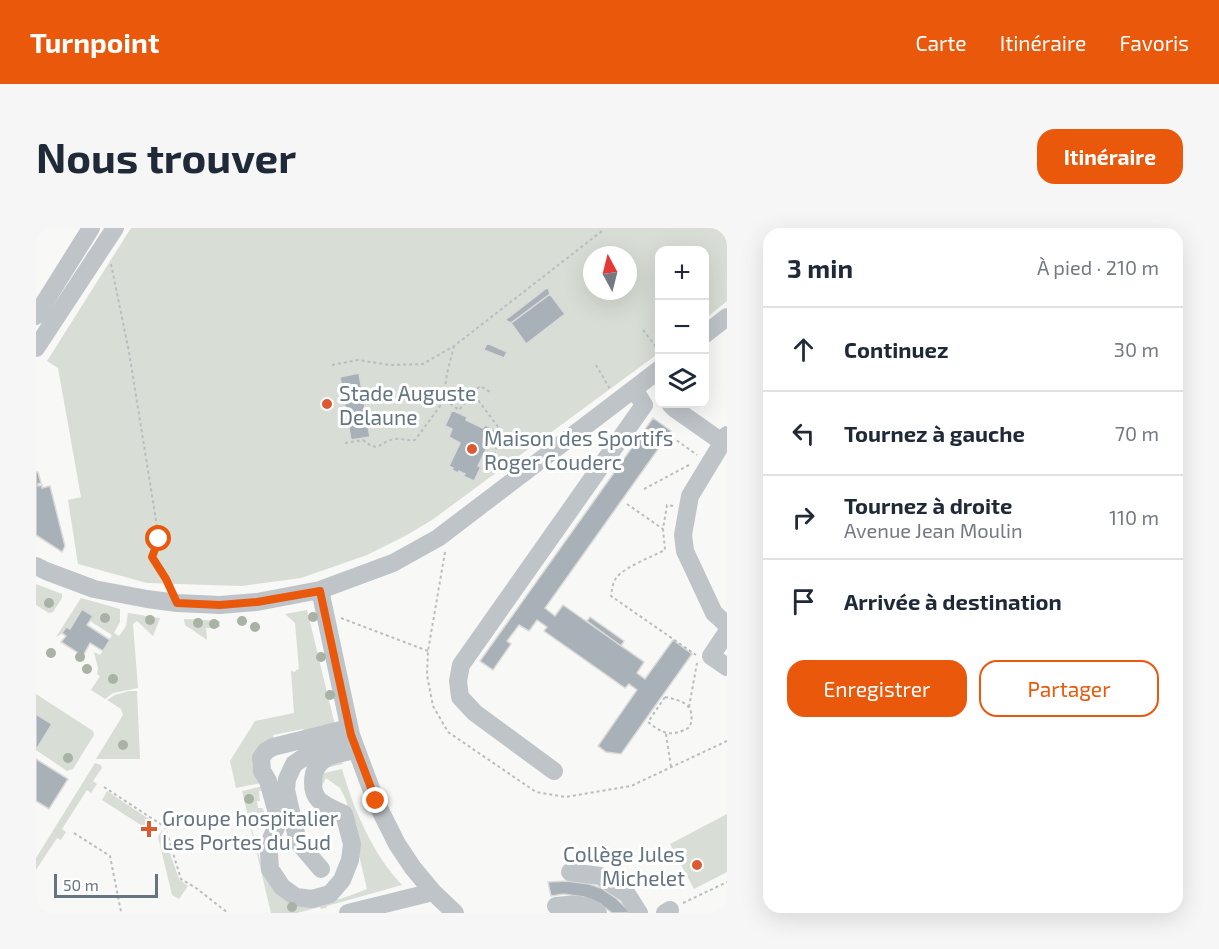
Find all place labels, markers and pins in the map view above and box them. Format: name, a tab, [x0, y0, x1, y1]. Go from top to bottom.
place label: Stade Auguste Delaune	[339, 380, 476, 429]
marker: Stade Auguste Delaune	[320, 397, 334, 411]
place label: Maison des Sportifs Roger Couderc	[484, 425, 673, 474]
marker: Maison des Sportifs Roger Couderc	[465, 442, 479, 456]
place label: Groupe hospitalier Les Portes du Sud	[162, 805, 339, 854]
marker: Groupe hospitalier Les Portes du Sud	[140, 820, 158, 838]
place label: Collège Jules Michelet	[563, 841, 685, 890]
marker: Collège Jules Michelet	[690, 858, 704, 872]

